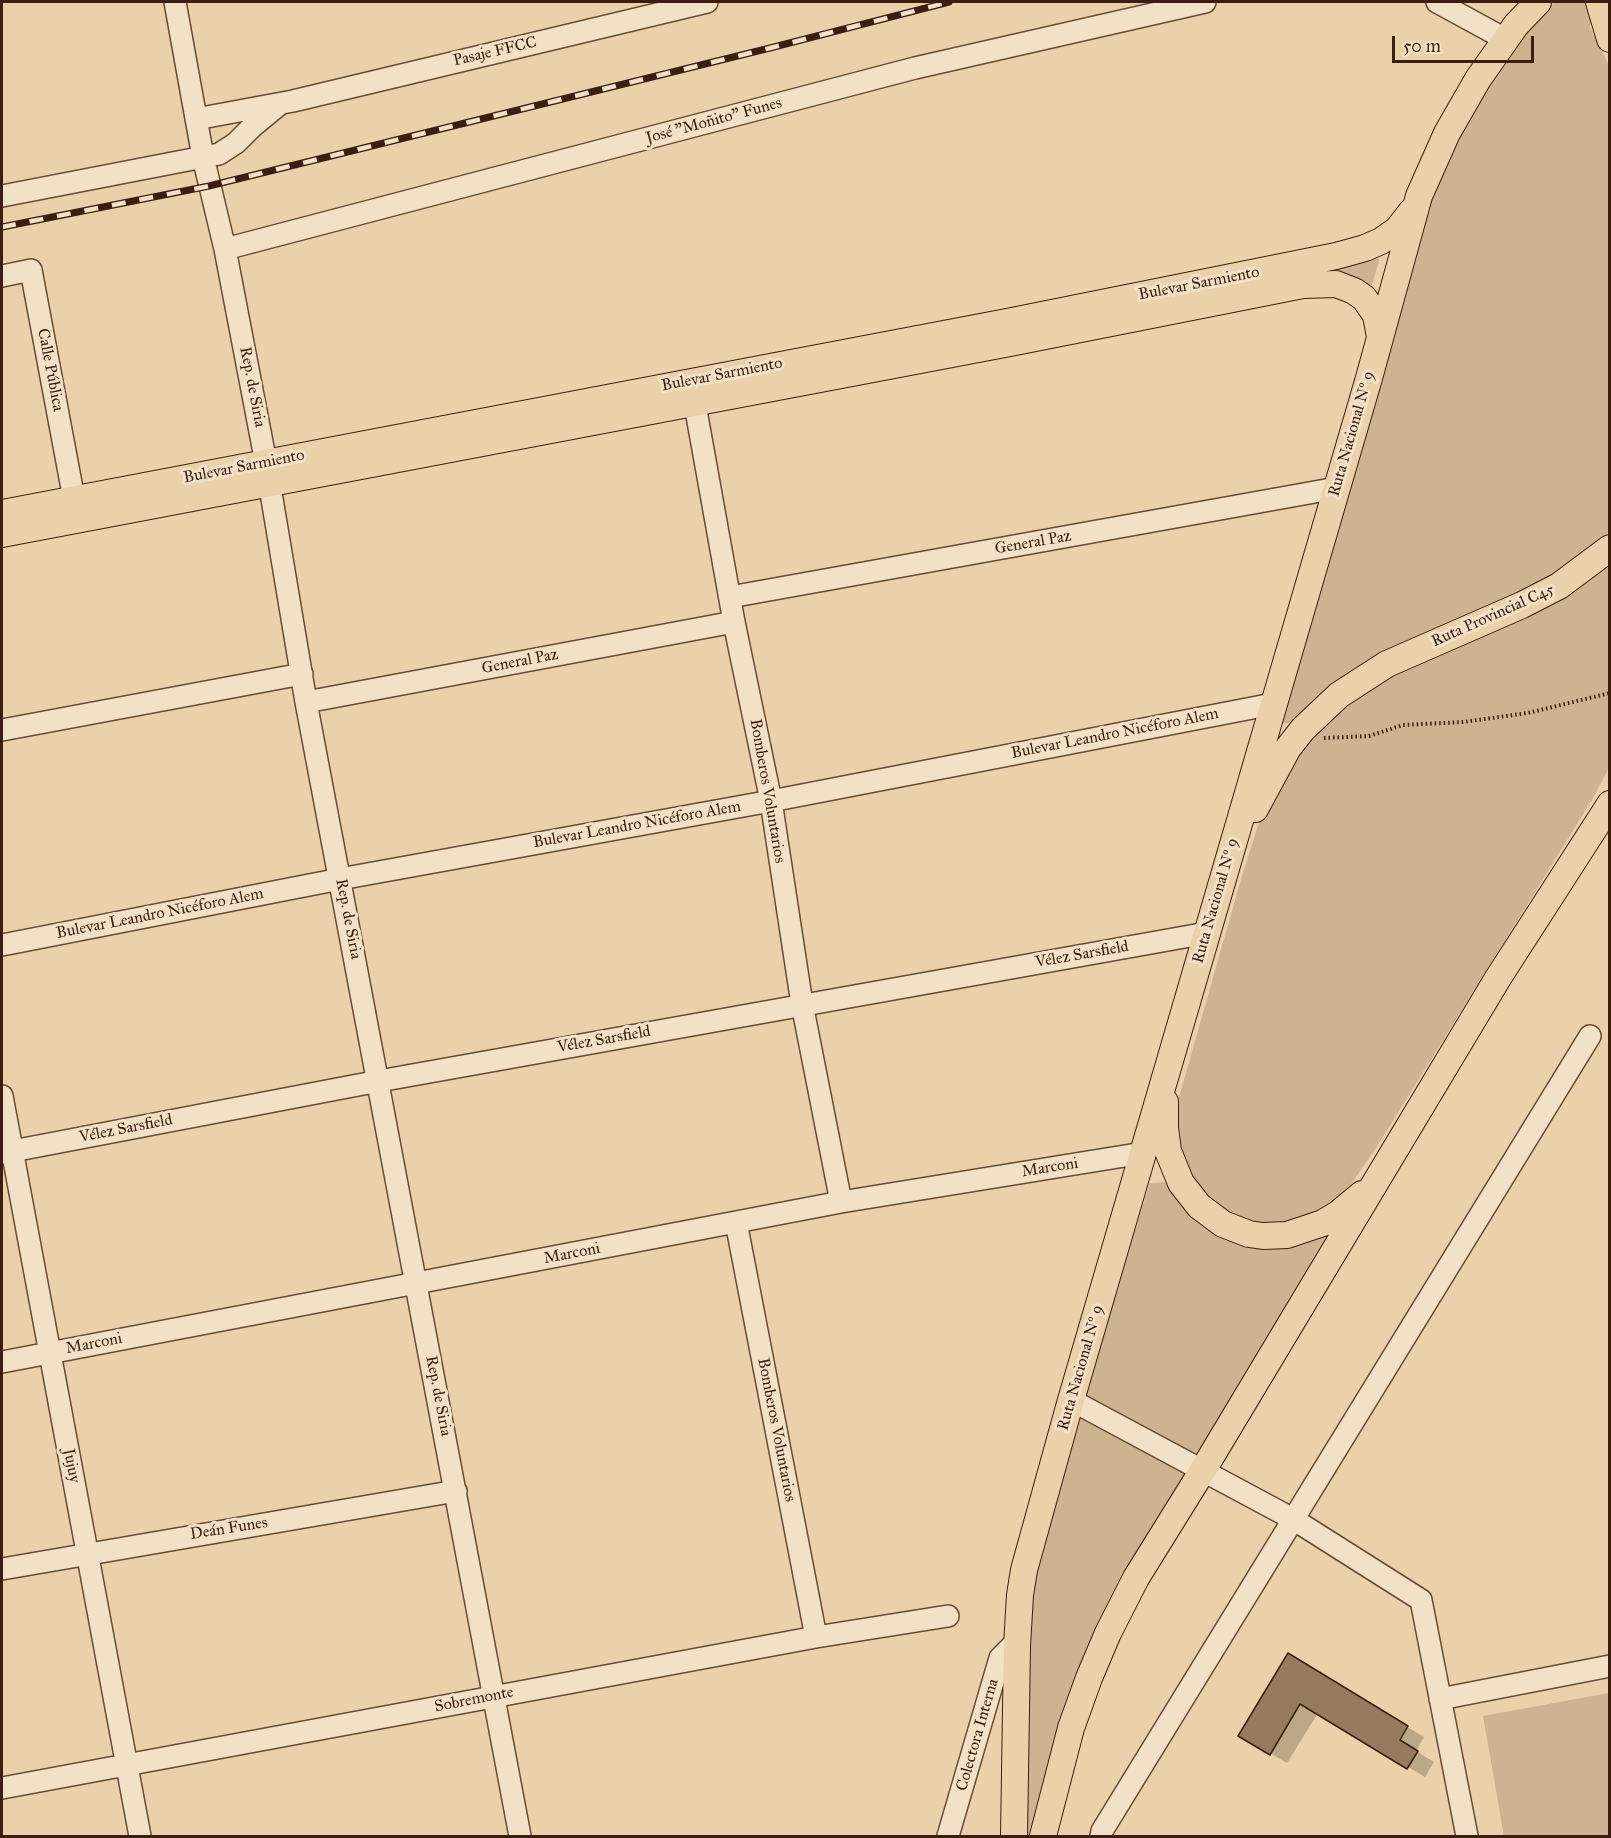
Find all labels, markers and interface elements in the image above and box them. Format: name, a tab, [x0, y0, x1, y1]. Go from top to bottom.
scale bar	[1395, 24, 1538, 62]
street label: Pasaje FFCC	[451, 33, 539, 71]
text: 50 m	[1403, 35, 1441, 57]
street label: José "Moñito" Funes	[644, 94, 784, 148]
street label: Bulevar Sarmiento	[1137, 263, 1261, 305]
street label: Calle Pública	[33, 327, 67, 413]
street label: Rep. de Siria	[235, 345, 269, 429]
street label: Bulevar Sarmiento	[660, 354, 784, 396]
street label: Ruta Nacional Nº 9	[1325, 369, 1379, 499]
street label: Bulevar Sarmiento	[182, 446, 306, 488]
street label: General Paz	[993, 527, 1073, 559]
street label: Ruta Provincial C45	[1429, 580, 1557, 652]
street label: General Paz	[480, 645, 560, 679]
street label: Bulevar Leandro Nicéforo Alem	[1010, 704, 1220, 764]
street label: Bomberos Voluntarios	[745, 717, 789, 865]
street label: Bulevar Leandro Nicéforo Alem	[532, 797, 742, 853]
street label: Ruta Nacional Nº 9	[1189, 836, 1243, 966]
street label: Rep. de Siria	[331, 877, 365, 961]
street label: Bulevar Leandro Nicéforo Alem	[55, 884, 265, 944]
street label: Vélez Sarsfield	[1034, 937, 1130, 973]
street label: Vélez Sarsfield	[556, 1022, 652, 1058]
street label: Vélez Sarsfield	[78, 1111, 174, 1147]
street label: Marconi	[1020, 1154, 1080, 1182]
street label: Marconi	[542, 1239, 602, 1269]
street label: Ruta Nacional Nº 9	[1054, 1303, 1108, 1433]
street label: Marconi	[64, 1329, 124, 1359]
street label: Rep. de Siria	[421, 1354, 455, 1438]
street label: Bomberos Voluntarios	[753, 1356, 799, 1504]
street label: Jujuy	[58, 1447, 84, 1485]
street label: Deán Funes	[189, 1513, 269, 1545]
street label: Colectora Interna	[953, 1677, 1003, 1793]
street label: Sobremonte	[433, 1683, 515, 1717]

